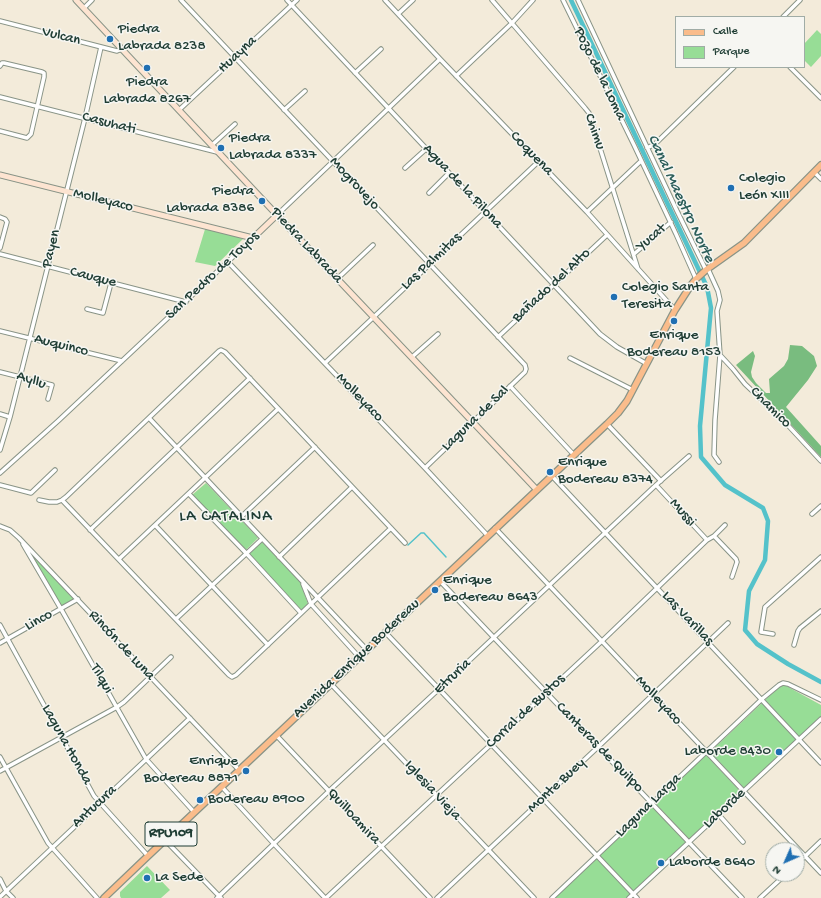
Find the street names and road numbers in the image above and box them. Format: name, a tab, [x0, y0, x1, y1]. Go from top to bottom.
street label: Vulcan	[40, 24, 82, 50]
street label: Pozo de la Loma	[569, 24, 629, 124]
street label: Huayna	[215, 32, 261, 78]
street label: Casuhati	[80, 109, 138, 139]
street label: Chimu	[579, 111, 609, 153]
street label: Coquena	[505, 128, 557, 180]
street label: Agua de la Pilona	[418, 141, 506, 233]
street label: Mogrovejo	[325, 154, 383, 214]
street label: Molleyaco	[71, 185, 135, 217]
street label: Piedra Labrada	[266, 204, 346, 288]
street label: Yucat	[633, 220, 671, 256]
street label: Payen	[39, 228, 65, 270]
street label: San Pedro de Toyos	[162, 228, 264, 324]
street label: Las Palmitas	[398, 229, 466, 295]
street label: Bañado del Alto	[509, 245, 595, 327]
street label: Cauque	[68, 264, 118, 292]
street label: Auquinco	[32, 331, 90, 361]
street label: Ayllu	[14, 368, 48, 394]
street label: Molleyaco	[331, 370, 387, 426]
street label: Laguna de Sal	[438, 382, 514, 456]
street label: Chamico	[745, 383, 795, 433]
street label: Mussi	[665, 495, 699, 531]
street label: Las Varillas	[657, 588, 717, 650]
street label: Avenida Enrique Bodereau	[290, 595, 424, 723]
street label: Linco	[22, 606, 56, 636]
street label: Rincón de Luna	[84, 607, 158, 685]
street label: Etruria	[431, 655, 475, 699]
street label: Tilqui	[85, 661, 117, 697]
street label: Corral de Bustos	[483, 671, 569, 753]
street label: Molleyaco	[631, 673, 685, 729]
street label: Canteras de Quilpo	[551, 699, 647, 797]
street label: Laguna Honda	[37, 702, 95, 788]
street label: Monte Buey	[524, 755, 590, 817]
street label: Iglesia Vieja	[400, 757, 464, 825]
street label: Laguna Larga	[612, 770, 686, 842]
street label: Antucura	[69, 782, 121, 832]
street label: Quilloamira	[322, 785, 384, 849]
street label: Laborde	[700, 785, 750, 833]
road number: RPU109	[145, 822, 197, 846]

